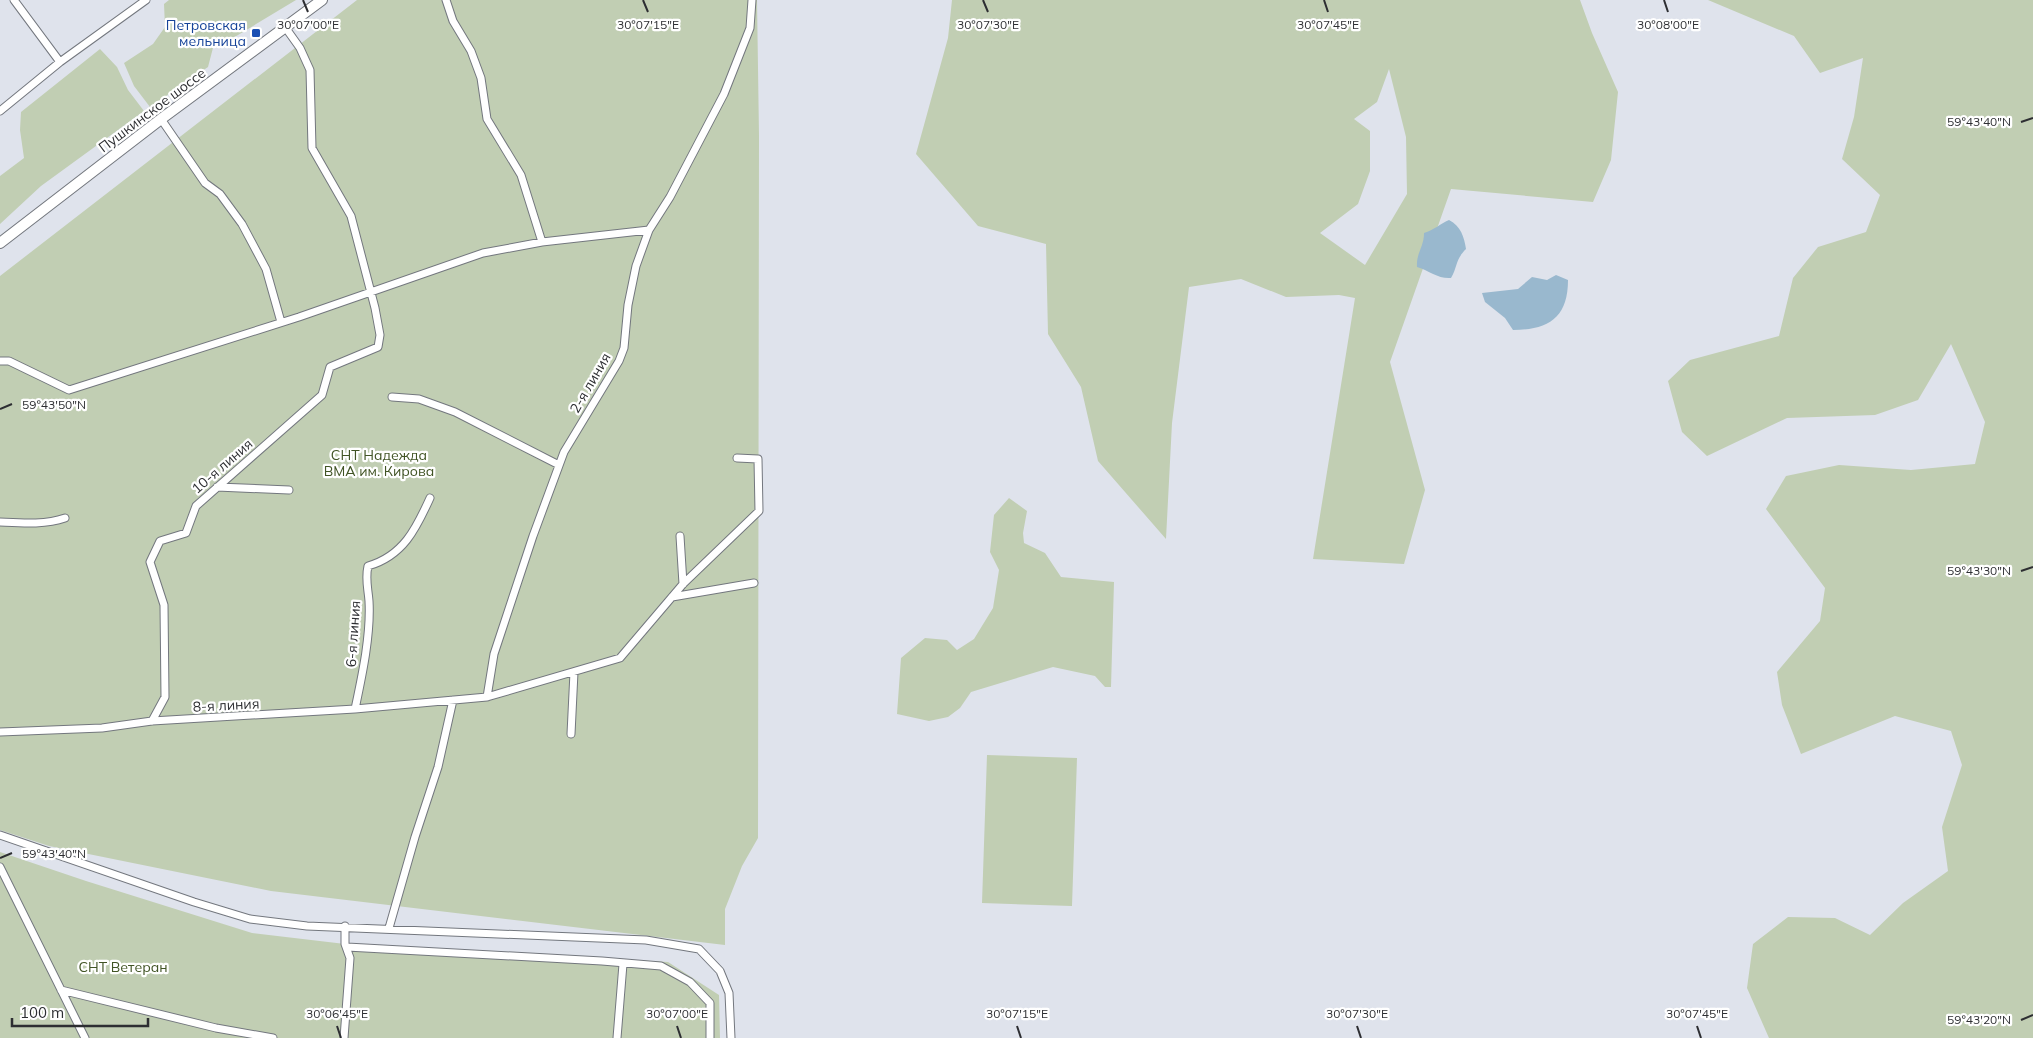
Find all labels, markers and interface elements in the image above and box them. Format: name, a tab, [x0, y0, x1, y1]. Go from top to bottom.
place label: Петровская мельница	[166, 16, 246, 50]
text: 30°07'00"E	[277, 17, 339, 32]
text: 30°07'15"E	[617, 17, 679, 32]
text: 30°07'30"E	[957, 17, 1019, 32]
text: 30°07'45"E	[1297, 17, 1359, 32]
text: 30°08'00"E	[1637, 17, 1699, 32]
marker: Петровская мельница	[250, 27, 262, 39]
street label: Пушкинское шоссе	[95, 64, 209, 156]
text: 59°43'40"N	[1947, 114, 2011, 129]
street label: 2-я линия	[566, 350, 614, 416]
text: 59°43'50"N	[22, 397, 86, 412]
street label: 10-я линия	[188, 435, 256, 497]
park label: СНТ Надежда ВМА им. Кирова	[324, 446, 434, 480]
text: 59°43'30"N	[1947, 563, 2011, 578]
street label: 6-я линия	[342, 600, 364, 668]
street label: 8-я линия	[192, 694, 260, 716]
text: 59°43'40"N	[22, 846, 86, 861]
park label: СНТ Ветеран	[78, 958, 168, 976]
scale bar	[12, 996, 149, 1028]
text: 100 m	[20, 1003, 64, 1022]
text: 30°06'45"E	[306, 1006, 368, 1021]
text: 30°07'00"E	[646, 1006, 708, 1021]
text: 30°07'15"E	[986, 1006, 1048, 1021]
text: 30°07'30"E	[1326, 1006, 1388, 1021]
text: 30°07'45"E	[1666, 1006, 1728, 1021]
text: 59°43'20"N	[1947, 1012, 2011, 1027]

